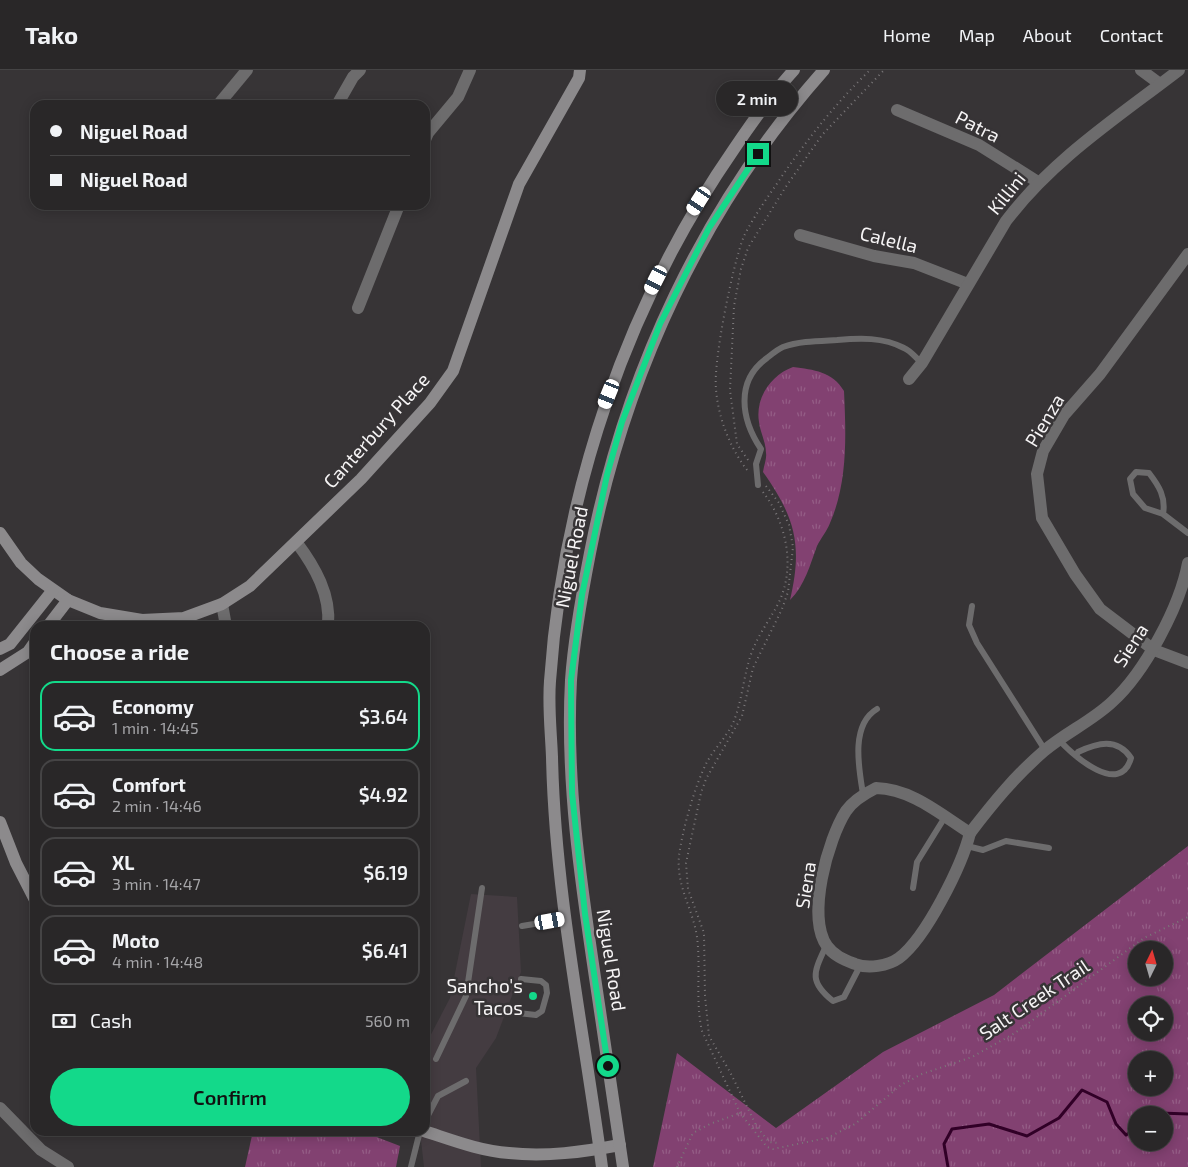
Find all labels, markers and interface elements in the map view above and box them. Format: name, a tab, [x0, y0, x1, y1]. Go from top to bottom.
text: Tako	[25, 20, 78, 49]
text: Home	[883, 24, 931, 46]
text: Map	[959, 24, 995, 46]
text: About	[1023, 24, 1072, 46]
text: Contact	[1100, 24, 1163, 46]
callout: 2 min	[717, 82, 799, 116]
text: 2 min	[737, 89, 777, 108]
street label: Patra	[952, 105, 1004, 147]
text: Niguel Road	[80, 120, 187, 143]
route end	[747, 143, 769, 165]
street label: Killini	[982, 167, 1030, 219]
text: Niguel Road	[80, 168, 187, 191]
car	[684, 184, 713, 218]
street label: Calella	[858, 221, 920, 257]
car	[642, 263, 669, 297]
street label: Canterbury Place	[318, 368, 434, 492]
car	[596, 377, 621, 411]
street label: Pienza	[1019, 390, 1069, 450]
street label: Niguel Road	[550, 504, 592, 610]
street label: Siena	[1108, 619, 1152, 671]
text: Choose a ride	[50, 638, 189, 664]
icon: car	[52, 694, 97, 739]
text: Economy	[112, 695, 194, 718]
text: $3.64	[359, 705, 408, 728]
text: 1 min · 14:45	[112, 718, 199, 737]
icon: car	[52, 772, 97, 817]
text: Comfort	[112, 773, 186, 796]
text: $4.92	[359, 783, 408, 806]
text: 2 min · 14:46	[112, 796, 202, 815]
icon: car	[52, 850, 97, 895]
text: XL	[112, 851, 134, 874]
street label: Siena	[790, 860, 820, 910]
text: $6.19	[363, 861, 408, 884]
text: 3 min · 14:47	[112, 874, 201, 893]
street label: Niguel Road	[593, 907, 631, 1013]
car	[533, 911, 566, 931]
icon: car	[52, 928, 97, 973]
text: Moto	[112, 929, 160, 952]
text: $6.41	[362, 939, 408, 962]
north arrow	[1128, 941, 1172, 986]
map controls	[1128, 941, 1173, 1151]
text: 4 min · 14:48	[112, 952, 203, 971]
street label: Salt Creek Trail	[975, 954, 1094, 1044]
place label: Sancho's Tacos	[446, 974, 523, 1019]
marker: Sancho's Tacos	[527, 990, 539, 1002]
button: locate	[1128, 996, 1173, 1041]
icon: cash	[50, 1007, 78, 1035]
text: Cash	[90, 1009, 132, 1032]
text: 560 m	[365, 1011, 410, 1030]
button: +	[1128, 1051, 1173, 1096]
route start	[597, 1055, 619, 1077]
button: Confirm	[50, 1068, 410, 1126]
button: −	[1128, 1106, 1173, 1151]

